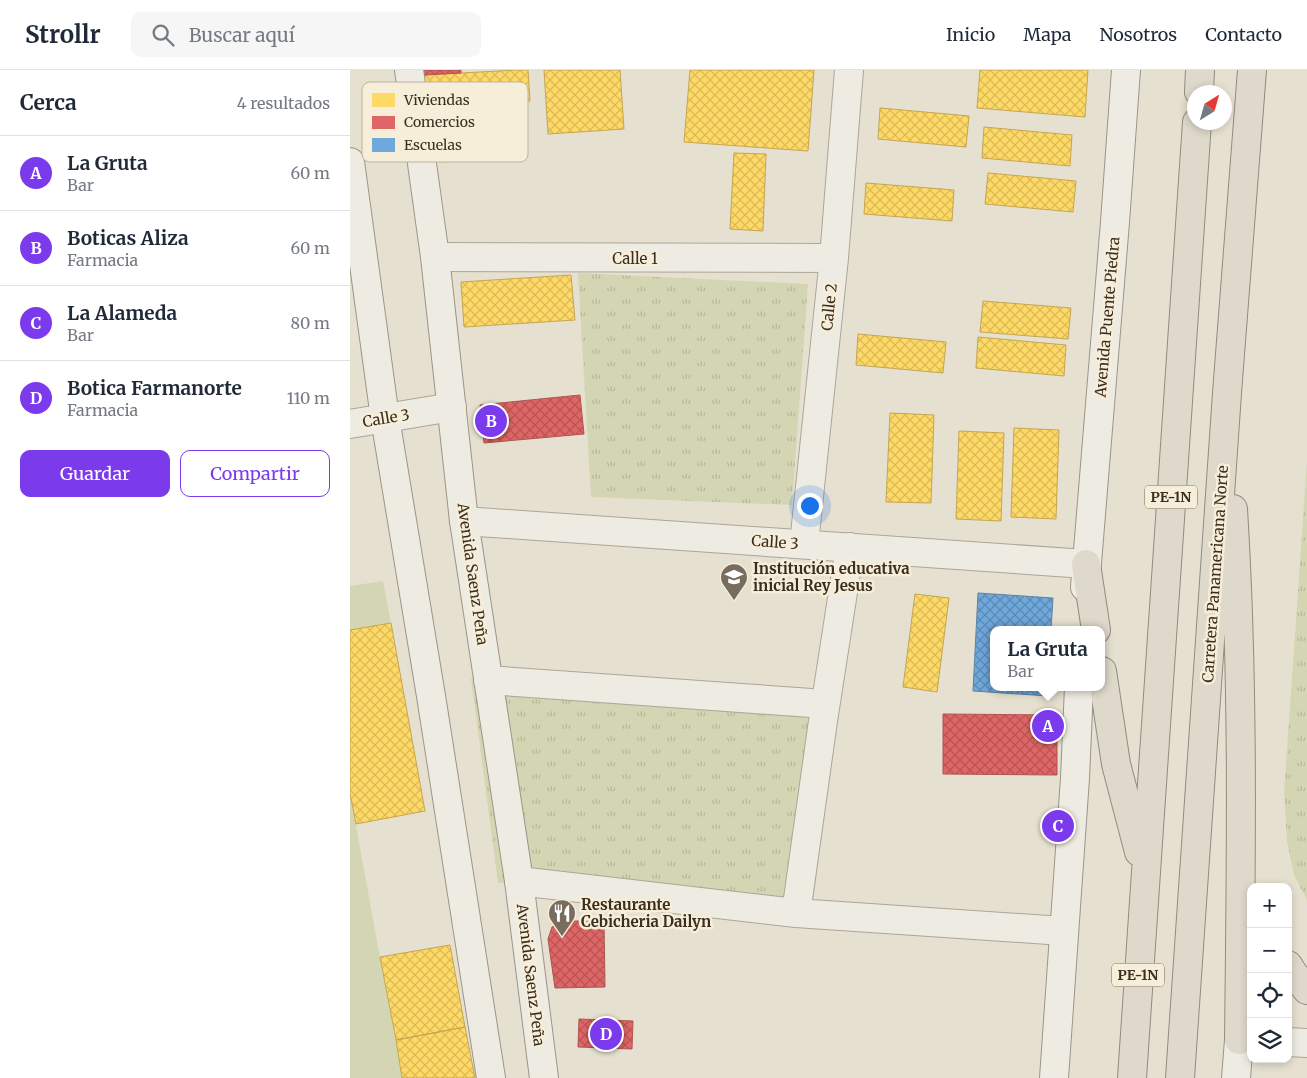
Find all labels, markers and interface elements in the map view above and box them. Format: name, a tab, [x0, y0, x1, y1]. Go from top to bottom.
search box	[131, 12, 481, 57]
text: Strollr	[25, 19, 101, 50]
icon: search	[149, 21, 177, 49]
text: Buscar aquí	[189, 23, 295, 47]
text: Inicio	[946, 23, 995, 46]
text: Mapa	[1023, 23, 1072, 46]
text: Nosotros	[1100, 23, 1177, 46]
text: Contacto	[1205, 23, 1282, 46]
legend	[362, 82, 528, 162]
north arrow	[1187, 85, 1232, 130]
text: Cerca	[20, 89, 77, 116]
text: Viviendas	[403, 91, 470, 109]
text: 4 resultados	[237, 93, 330, 113]
text: Comercios	[404, 113, 475, 131]
text: Escuelas	[404, 136, 462, 154]
text: La Gruta	[67, 151, 148, 175]
text: A	[30, 163, 42, 183]
text: 60 m	[290, 163, 330, 183]
text: Bar	[67, 175, 94, 195]
text: Boticas Aliza	[67, 226, 189, 250]
street label: Avenida Puente Piedra	[1090, 236, 1123, 399]
text: B	[30, 238, 42, 258]
text: 60 m	[290, 238, 330, 258]
street label: Calle 1	[612, 249, 658, 268]
text: Farmacia	[67, 250, 138, 270]
street label: Calle 2	[817, 282, 841, 332]
text: La Alameda	[67, 301, 177, 325]
text: C	[31, 313, 41, 333]
text: 80 m	[291, 313, 330, 333]
text: Bar	[67, 325, 94, 345]
text: Botica Farmanorte	[67, 376, 242, 400]
text: D	[30, 388, 42, 408]
text: 110 m	[287, 388, 330, 408]
text: Farmacia	[67, 400, 138, 420]
pin: B	[475, 402, 507, 440]
street label: Calle 3	[361, 405, 411, 431]
button: Guardar	[20, 450, 170, 497]
button: Compartir	[180, 450, 330, 497]
street label: Carretera Panamericana Norte	[1198, 465, 1232, 683]
road number: PE-1N	[1145, 486, 1197, 508]
your location	[797, 493, 823, 519]
street label: Avenida Saenz Peña	[453, 501, 492, 646]
street label: Calle 3	[751, 531, 799, 553]
place label: Institución educativa inicial Rey Jesus	[753, 559, 910, 595]
school or university icon: Institución educativa inicial Rey Jesus	[719, 562, 749, 601]
popup	[990, 626, 1105, 691]
text: La Gruta	[1007, 637, 1088, 661]
text: Bar	[1007, 661, 1034, 681]
pin: A	[1032, 707, 1064, 745]
pin: C	[1042, 807, 1074, 845]
map controls	[1247, 883, 1292, 1063]
button: +	[1247, 883, 1292, 928]
place label: Restaurante Cebicheria Dailyn	[581, 895, 711, 931]
restaurant icon: Restaurante Cebicheria Dailyn	[547, 898, 577, 937]
street label: Avenida Saenz Peña	[513, 902, 549, 1047]
button: −	[1247, 928, 1292, 973]
road number: PE-1N	[1112, 964, 1164, 986]
button: locate	[1247, 973, 1292, 1018]
pin: D	[590, 1015, 622, 1053]
button: layers	[1247, 1018, 1292, 1063]

